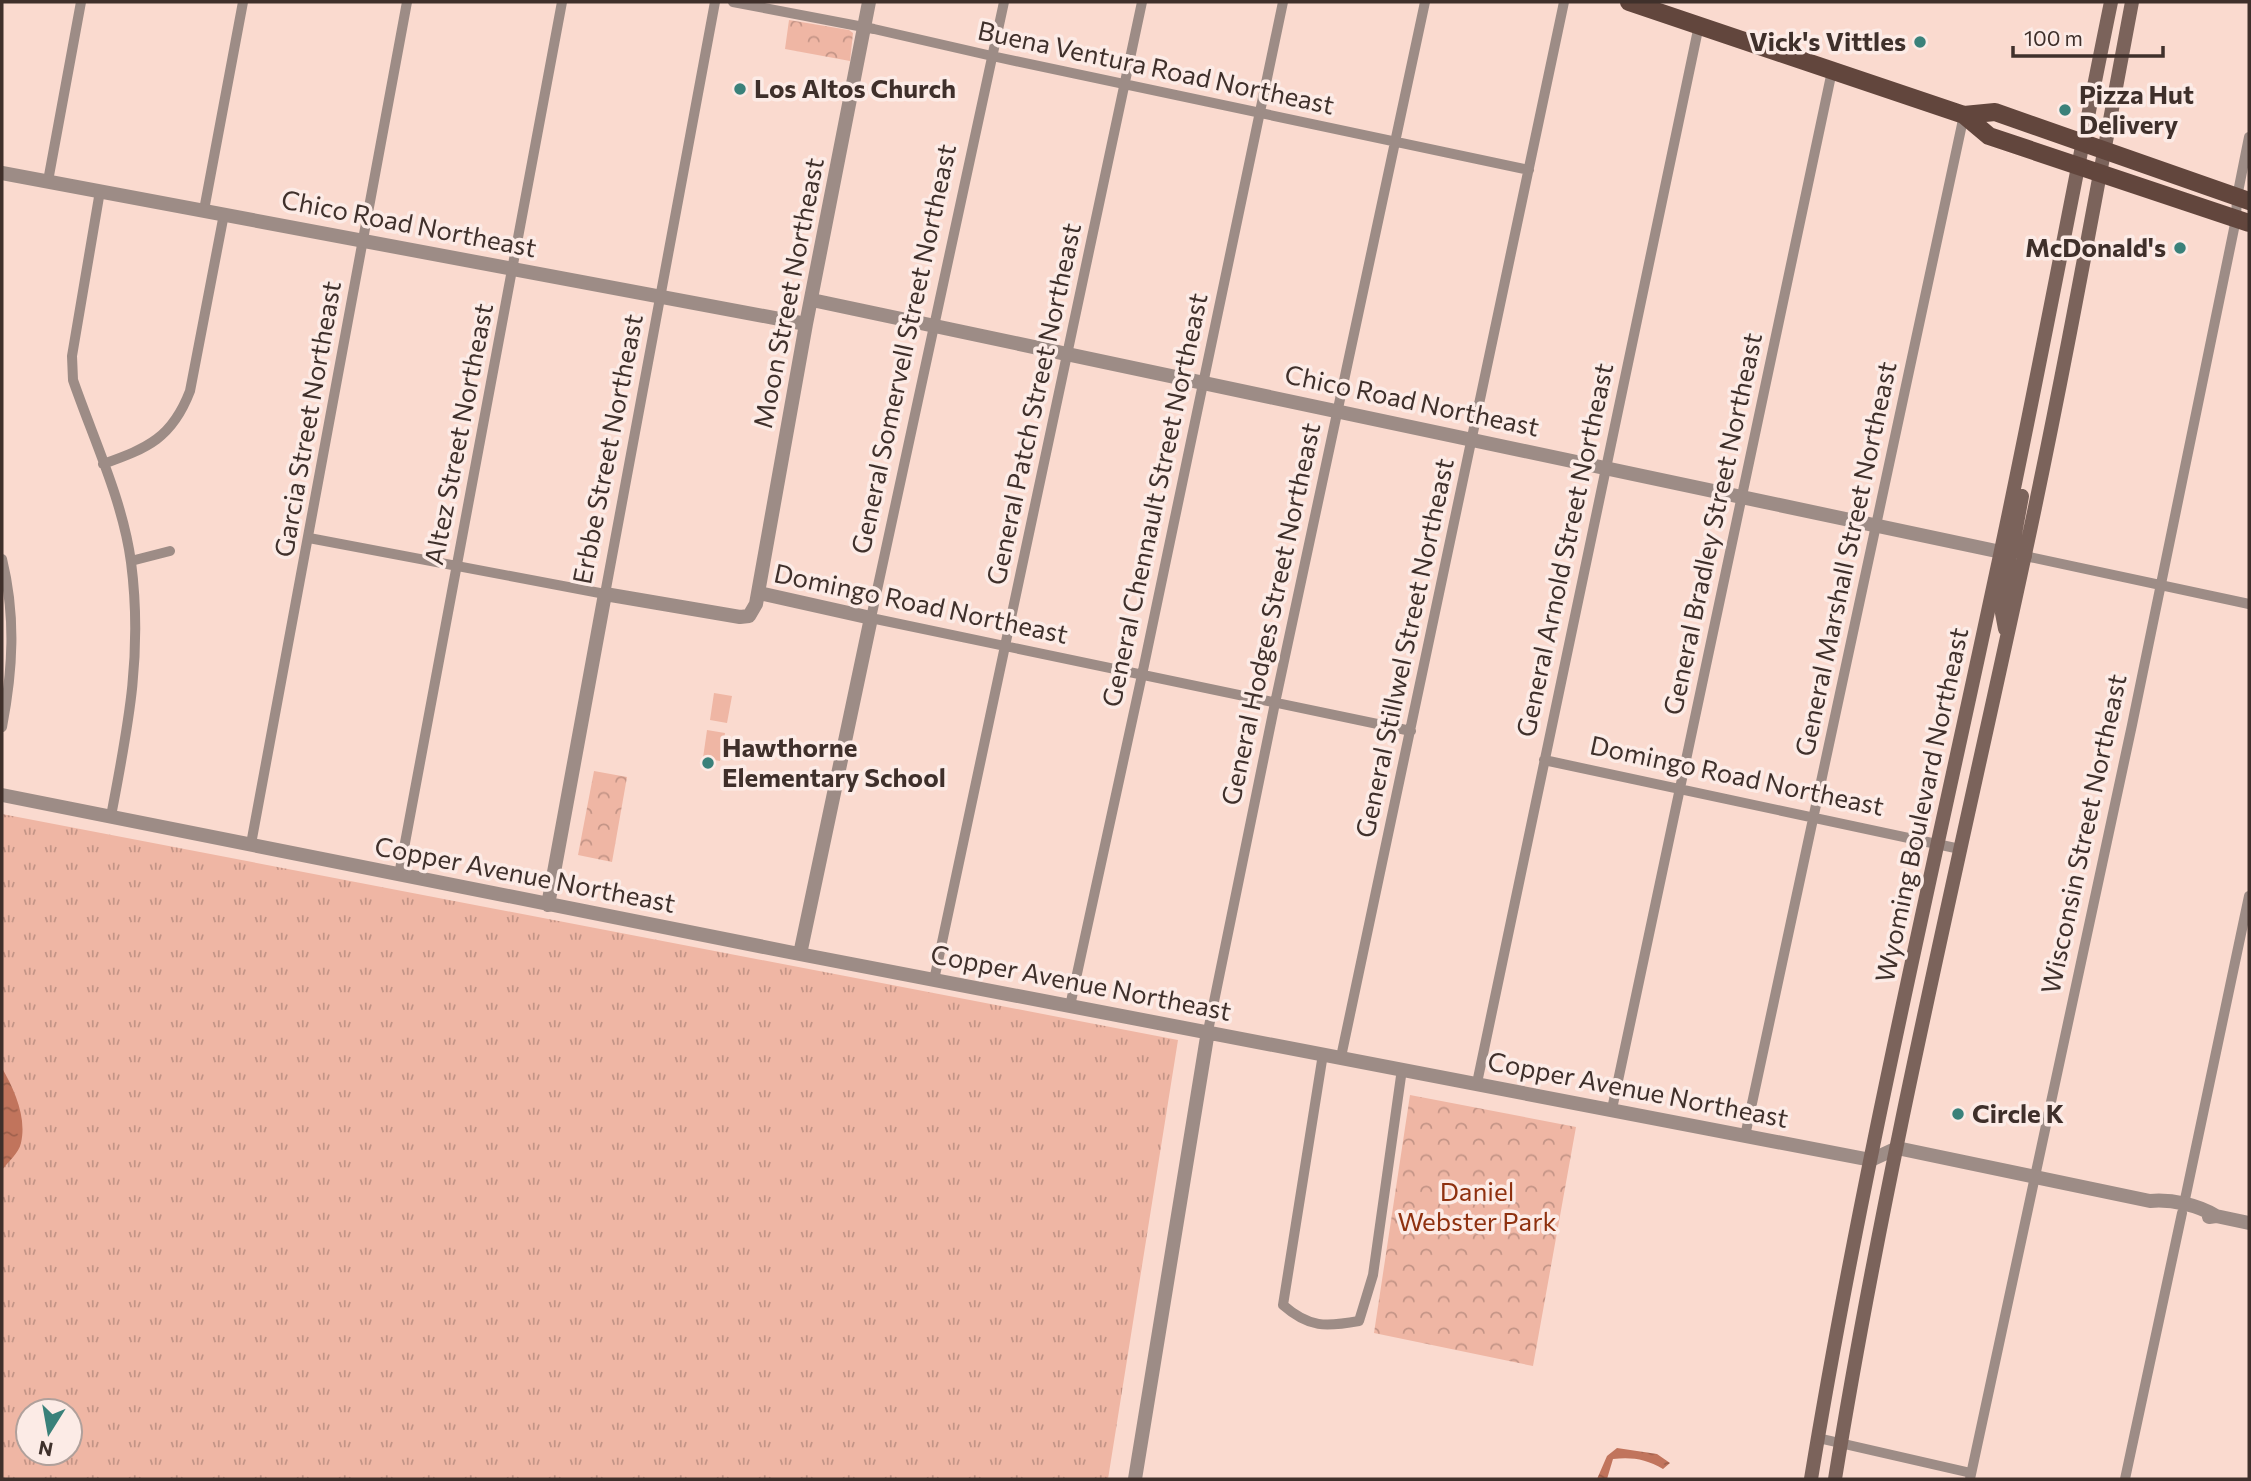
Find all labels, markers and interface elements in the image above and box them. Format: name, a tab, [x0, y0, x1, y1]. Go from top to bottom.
street label: Buena Ventura Road Northeast	[975, 14, 1337, 119]
scale bar	[2013, 14, 2164, 58]
place label: Vick's Vittles	[1749, 25, 1906, 56]
text: 100 m	[2024, 25, 2083, 50]
marker: Vick's Vittles	[1912, 34, 1928, 50]
place label: Los Altos Church	[754, 72, 956, 103]
place label: Pizza Hut Delivery	[2079, 78, 2194, 139]
marker: Los Altos Church	[732, 81, 748, 97]
marker: Pizza Hut Delivery	[2057, 102, 2073, 118]
street label: General Somervell Street Northeast	[844, 141, 961, 557]
street label: Moon Street Northeast	[746, 155, 829, 431]
street label: Chico Road Northeast	[279, 183, 540, 262]
street label: General Patch Street Northeast	[979, 220, 1086, 587]
place label: McDonald's	[2025, 231, 2166, 262]
marker: McDonald's	[2172, 240, 2188, 256]
street label: Garcia Street Northeast	[267, 278, 346, 559]
street label: General Chennault Street Northeast	[1094, 290, 1213, 710]
street label: Altez Street Northeast	[417, 300, 498, 567]
street label: Erbbe Street Northeast	[565, 311, 648, 586]
street label: General Bradley Street Northeast	[1656, 330, 1767, 718]
street label: Chico Road Northeast	[1282, 357, 1542, 442]
street label: General Marshall Street Northeast	[1788, 359, 1902, 759]
street label: General Arnold Street Northeast	[1509, 360, 1618, 739]
street label: General Hodges Street Northeast	[1214, 420, 1325, 808]
street label: General Stillwel Street Northeast	[1348, 455, 1459, 840]
street label: Domingo Road Northeast	[771, 556, 1071, 649]
street label: Wyoming Boulevard Northeast	[1868, 625, 1973, 985]
street label: Wisconsin Street Northeast	[2033, 671, 2132, 996]
street label: Domingo Road Northeast	[1587, 728, 1887, 821]
place label: Hawthorne Elementary School	[722, 731, 946, 792]
marker: Hawthorne Elementary School	[700, 755, 716, 771]
street label: Copper Avenue Northeast	[372, 829, 678, 918]
street label: Copper Avenue Northeast	[928, 937, 1234, 1026]
street label: Copper Avenue Northeast	[1485, 1044, 1791, 1133]
place label: Circle K	[1972, 1097, 2064, 1128]
marker: Circle K	[1950, 1106, 1966, 1122]
park label: Daniel Webster Park	[1397, 1175, 1557, 1236]
north arrow	[14, 1397, 84, 1467]
text: N	[36, 1437, 55, 1462]

